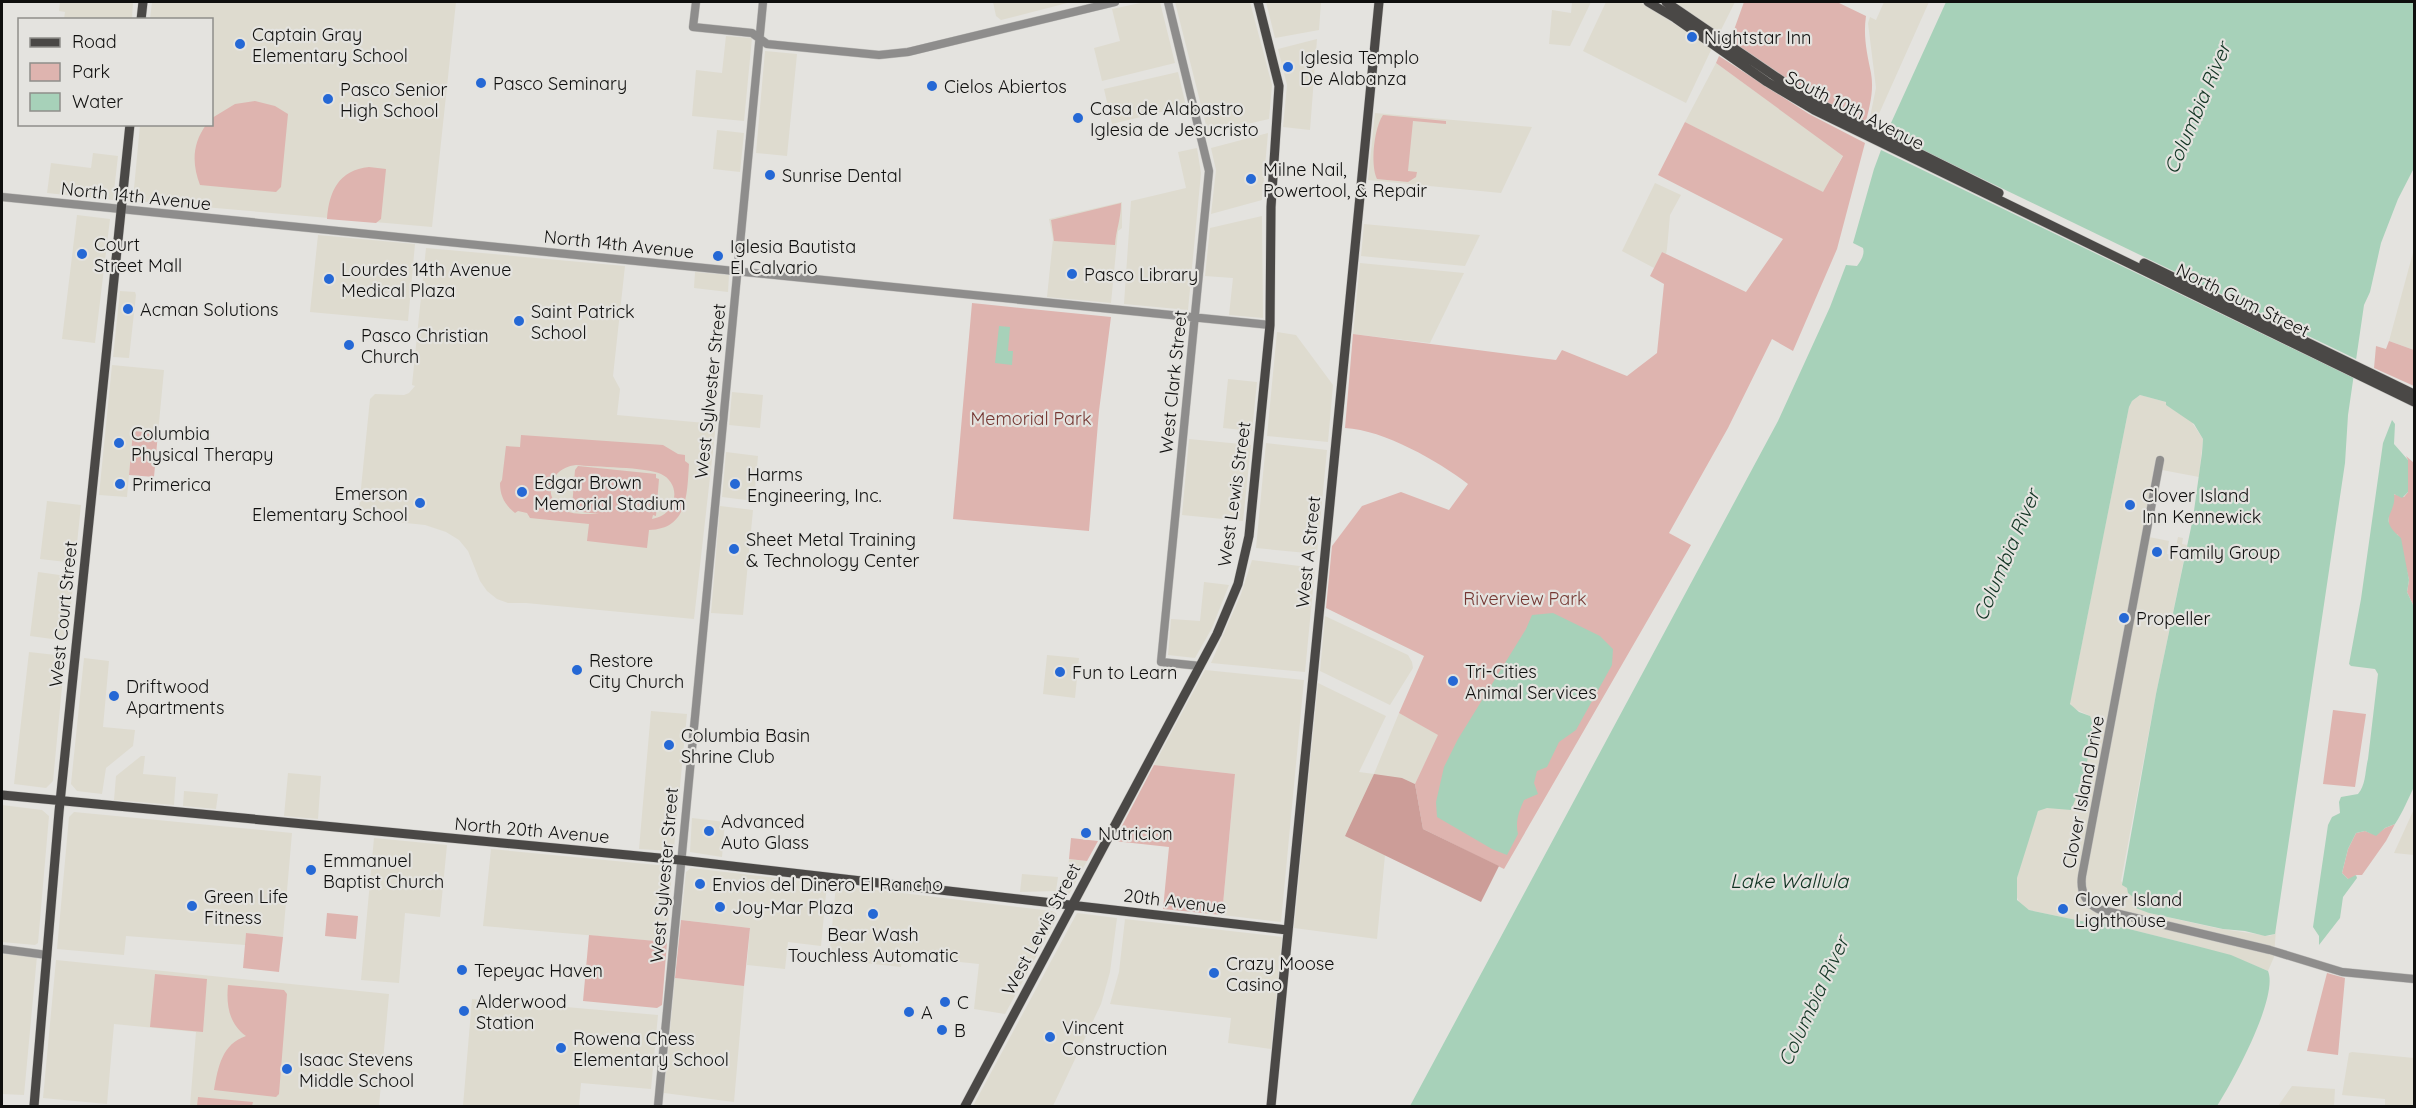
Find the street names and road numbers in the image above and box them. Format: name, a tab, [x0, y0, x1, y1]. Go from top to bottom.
street label: South 10th Avenue	[1782, 65, 1928, 155]
street label: North 14th Avenue	[60, 177, 212, 215]
street label: North 14th Avenue	[543, 225, 695, 263]
street label: North Gum Street	[2173, 258, 2313, 342]
street label: West Sylvester Street	[689, 302, 731, 480]
street label: West Clark Street	[1154, 309, 1192, 455]
street label: West Lewis Street	[1212, 420, 1256, 568]
street label: West A Street	[1291, 495, 1325, 609]
street label: West Court Street	[44, 540, 82, 688]
street label: Clover Island Drive	[2057, 713, 2109, 871]
street label: West Sylvester Street	[645, 786, 683, 964]
street label: North 20th Avenue	[453, 812, 611, 848]
street label: West Lewis Street	[996, 859, 1086, 999]
street label: 20th Avenue	[1122, 883, 1228, 919]

